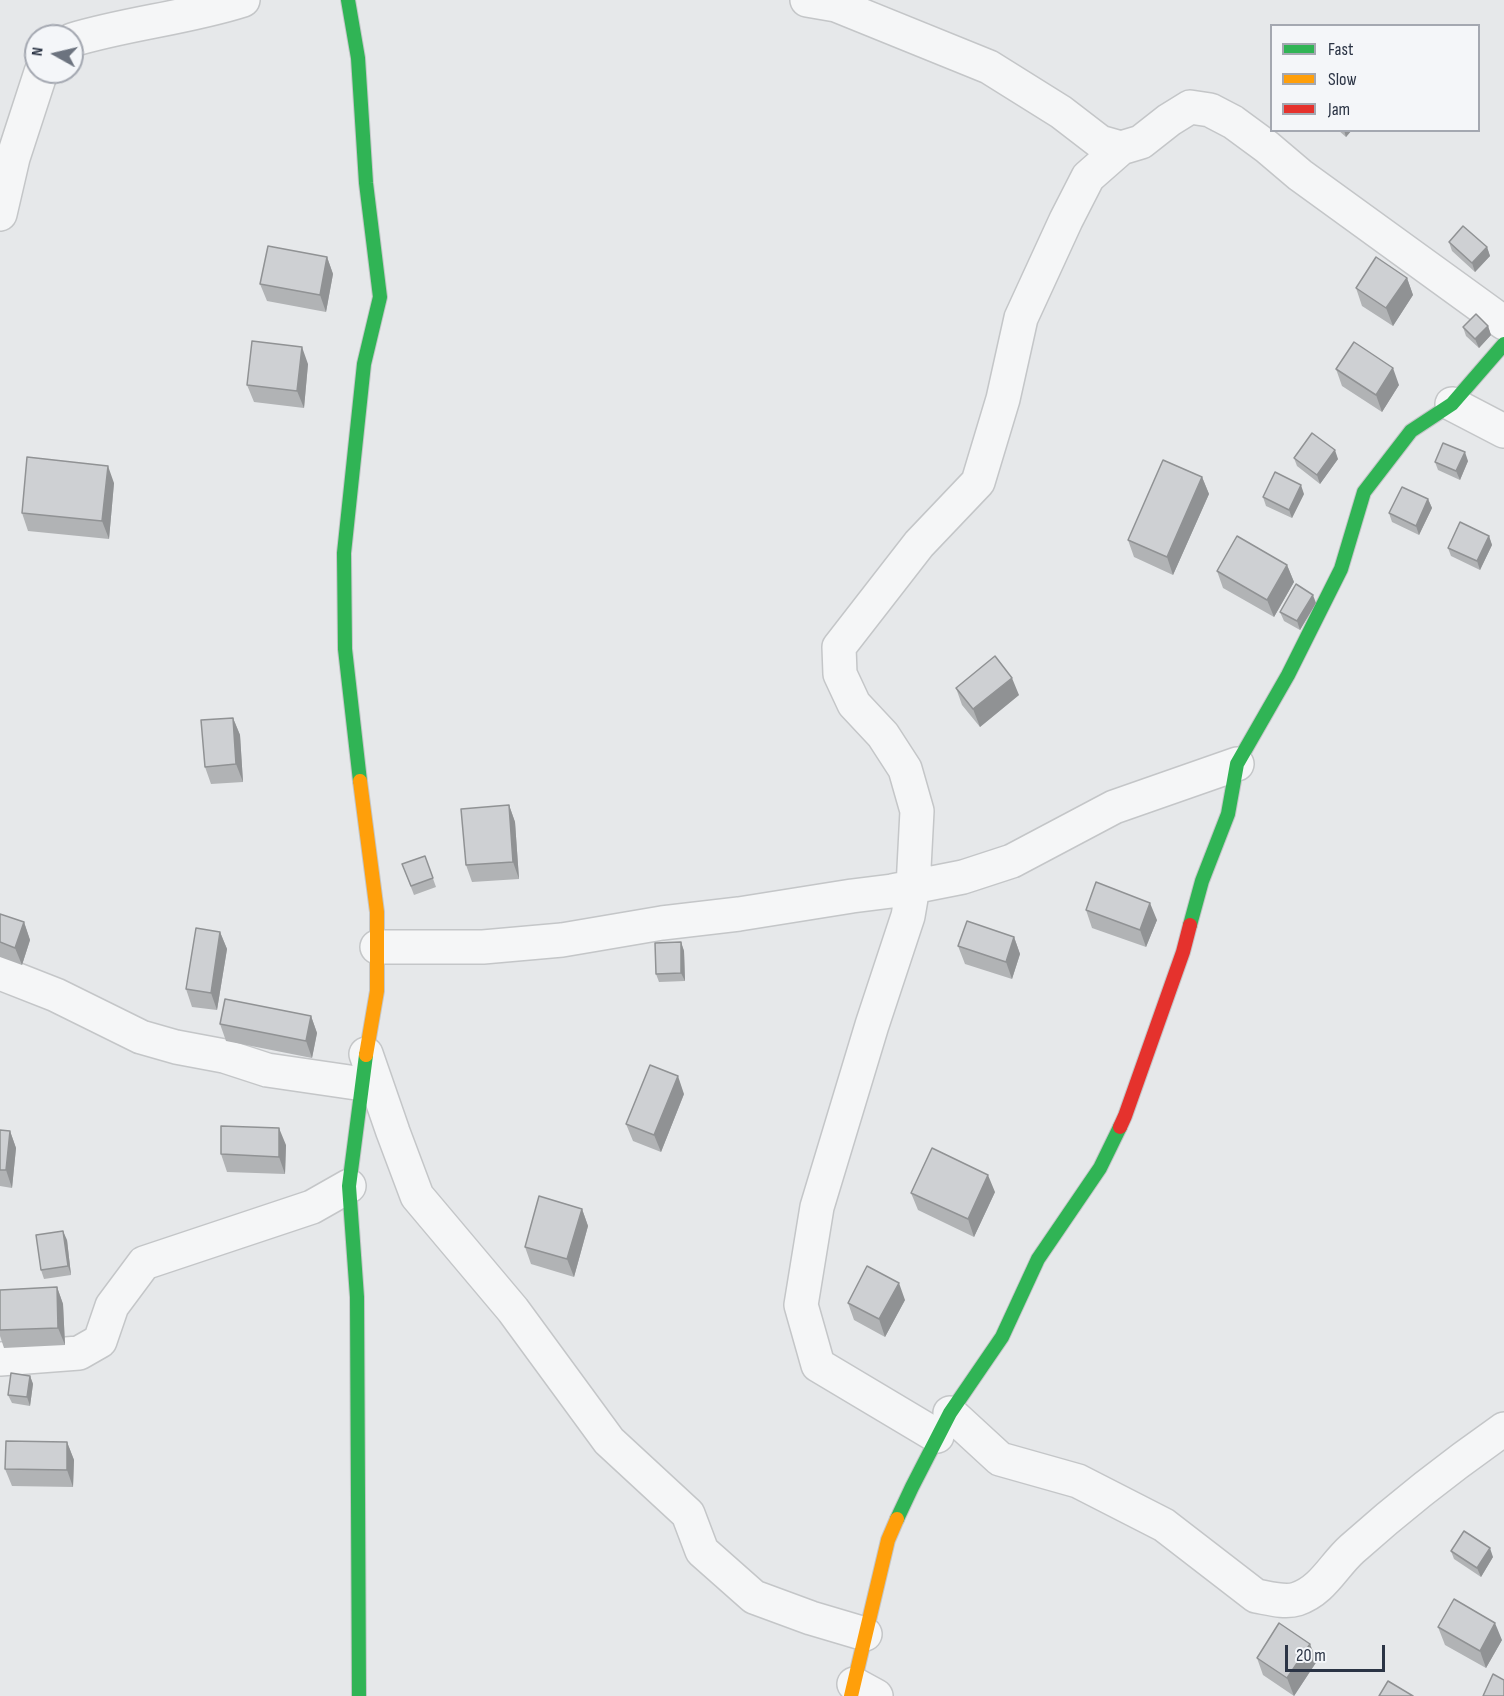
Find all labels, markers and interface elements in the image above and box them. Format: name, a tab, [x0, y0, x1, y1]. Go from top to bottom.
north arrow	[24, 24, 84, 84]
legend	[1270, 24, 1480, 132]
text: Fast	[1328, 39, 1353, 60]
text: N	[28, 46, 48, 57]
text: Slow	[1328, 69, 1357, 90]
text: Jam	[1328, 99, 1350, 120]
scale bar	[1288, 1633, 1388, 1671]
text: 20 m	[1296, 1645, 1326, 1666]

